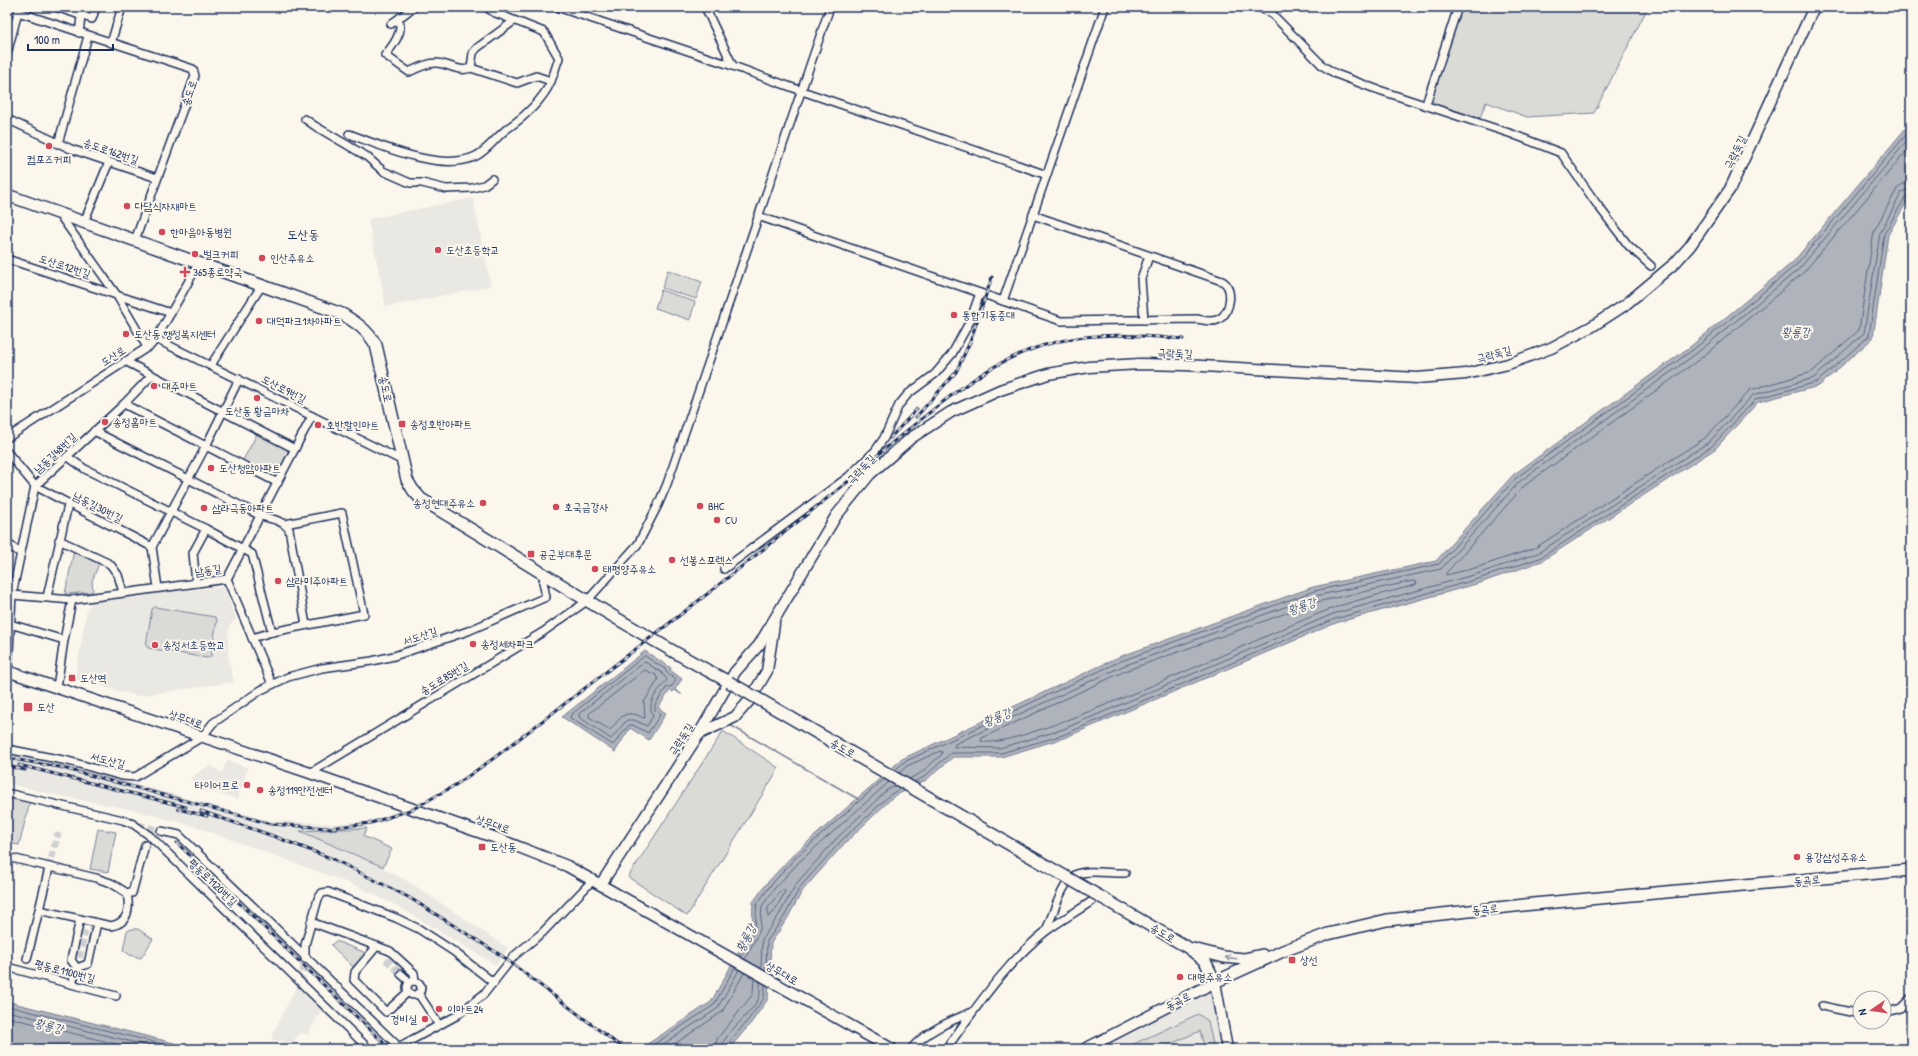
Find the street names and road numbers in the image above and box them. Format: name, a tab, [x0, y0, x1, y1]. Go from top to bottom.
street label: 송도로	[178, 78, 200, 108]
street label: 극락둑길	[1721, 133, 1749, 171]
street label: 송도로162번길	[81, 135, 141, 167]
street label: 도산로12번길	[37, 251, 93, 281]
street label: 도산로	[98, 343, 128, 369]
street label: 극락둑길	[1475, 343, 1513, 365]
street label: 극락둑길	[1157, 345, 1193, 361]
street label: 도산로9번길	[259, 372, 309, 406]
street label: 송도로	[376, 375, 396, 404]
street label: 남동길48번길	[31, 430, 79, 476]
street label: 극락둑길	[844, 451, 878, 487]
street label: 남동길30번길	[71, 488, 125, 526]
street label: 남동길	[194, 561, 222, 579]
street label: 서도산길	[401, 624, 439, 648]
street label: 송도로85번길	[417, 658, 471, 698]
street label: 상무대로	[167, 707, 205, 731]
street label: 극락둑길	[665, 720, 697, 758]
street label: 송도로	[828, 735, 858, 761]
street label: 서도산길	[89, 749, 127, 771]
street label: 상무대로	[474, 811, 512, 837]
street label: 평동로1120번길	[186, 855, 240, 909]
street label: 동곡로	[1793, 872, 1821, 888]
street label: 동곡로	[1471, 901, 1499, 917]
street label: 송도로	[1148, 920, 1178, 946]
street label: 평동로1100번길	[33, 956, 97, 986]
street label: 상무대로	[763, 958, 801, 988]
street label: 동곡로	[1163, 989, 1193, 1013]

